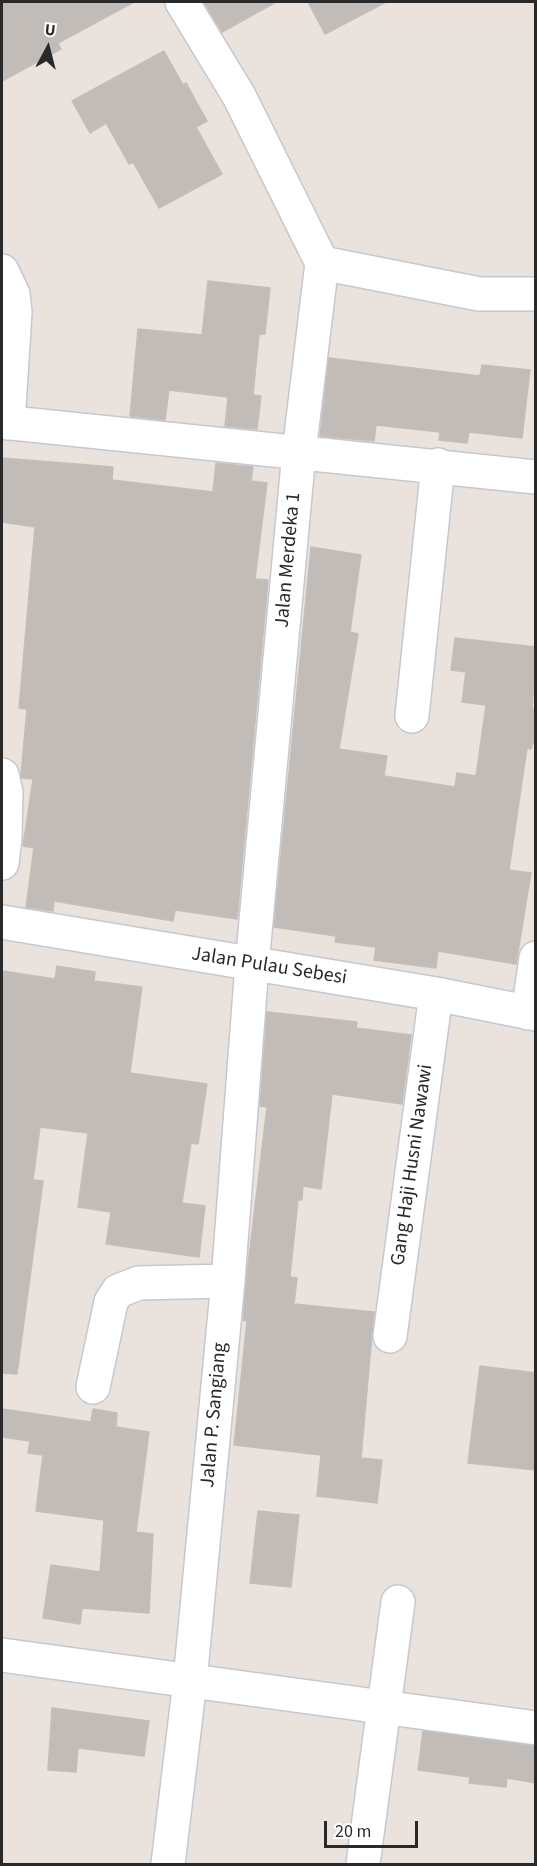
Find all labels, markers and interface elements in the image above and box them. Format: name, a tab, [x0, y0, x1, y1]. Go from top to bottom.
north arrow	[18, 18, 78, 78]
text: U	[44, 19, 57, 42]
street label: Jalan Merdeka 1	[271, 491, 307, 629]
street label: Jalan Pulau Sebesi	[190, 943, 348, 991]
street label: Gang Haji Husni Nawawi	[387, 1063, 439, 1267]
street label: Jalan P. Sangiang	[197, 1341, 233, 1489]
scale bar	[327, 1809, 422, 1847]
text: 20 m	[335, 1819, 371, 1844]

